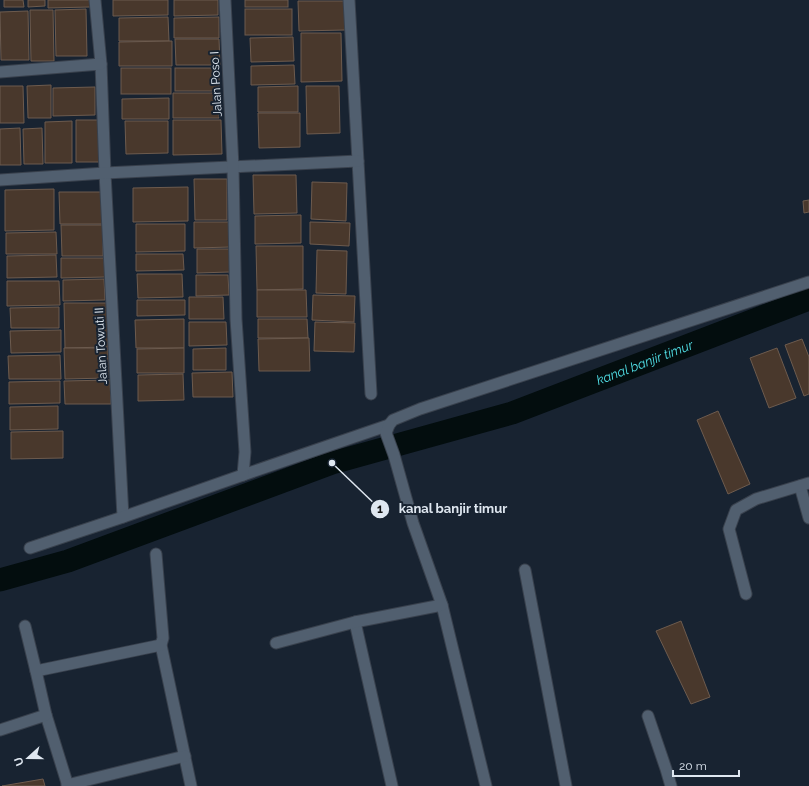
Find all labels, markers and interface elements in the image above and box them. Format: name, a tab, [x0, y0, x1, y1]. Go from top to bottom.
street label: Jalan Poso I	[207, 51, 225, 117]
street label: Jalan Towuti II	[92, 307, 110, 385]
water label: kanal banjir timur	[594, 337, 695, 387]
callout: kanal banjir timur	[370, 496, 516, 521]
text: kanal banjir timur	[399, 501, 507, 516]
text: 1	[377, 502, 383, 516]
north arrow	[8, 738, 48, 778]
scale bar	[673, 752, 739, 778]
text: U	[12, 755, 27, 768]
text: 20 m	[679, 759, 707, 773]

